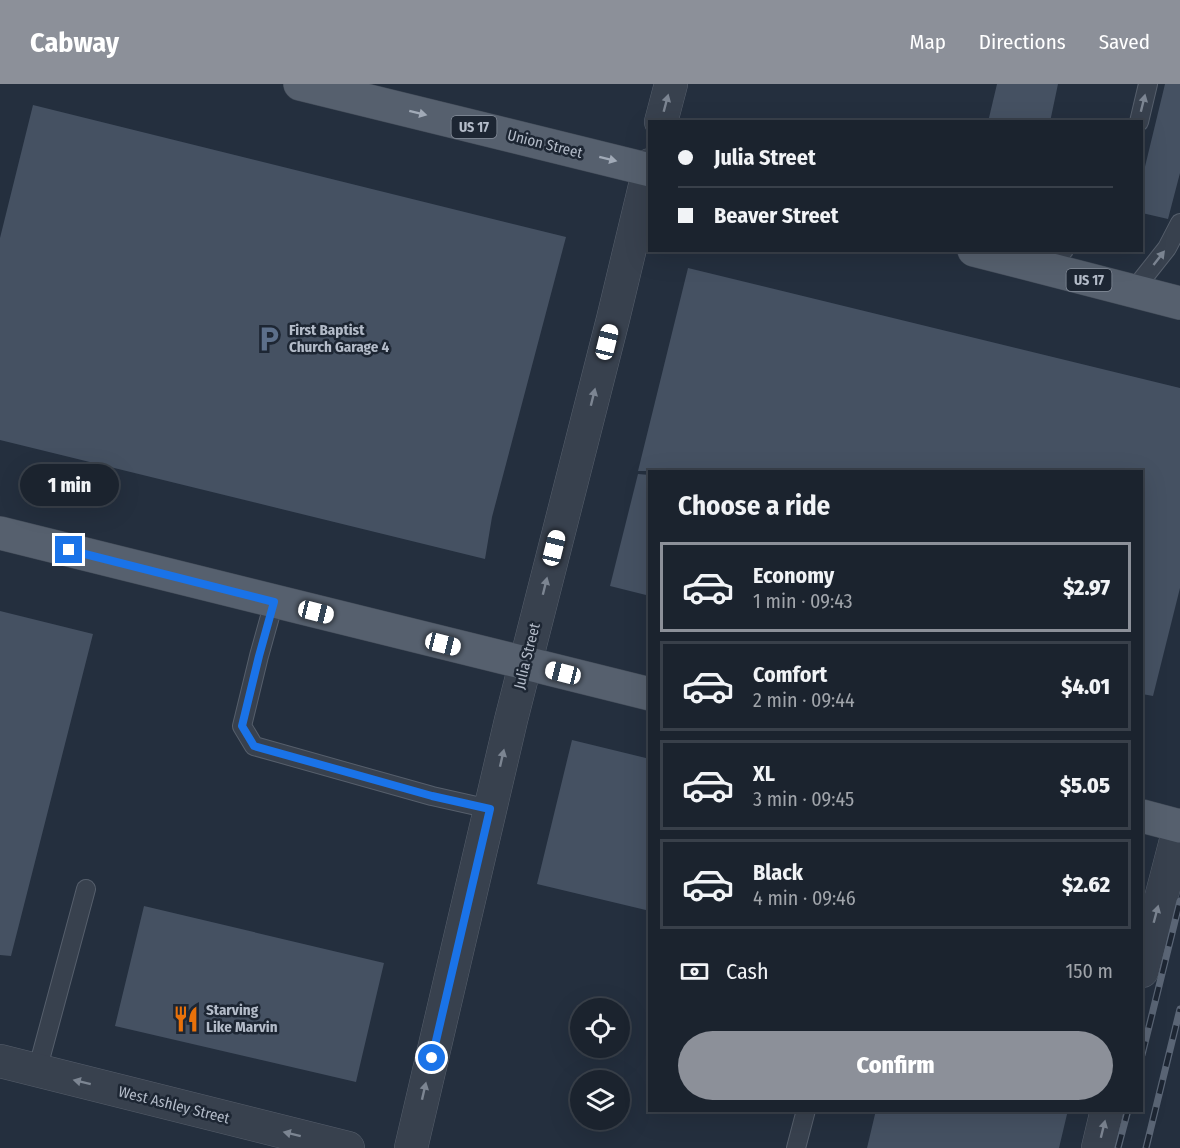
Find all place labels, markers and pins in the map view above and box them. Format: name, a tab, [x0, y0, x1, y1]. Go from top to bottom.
place label: First Baptist Church Garage 4	[289, 321, 389, 356]
parking icon: First Baptist Church Garage 4	[254, 324, 284, 354]
place label: Starving Like Marvin	[206, 1001, 278, 1036]
restaurant icon: Starving Like Marvin	[171, 1004, 201, 1034]

